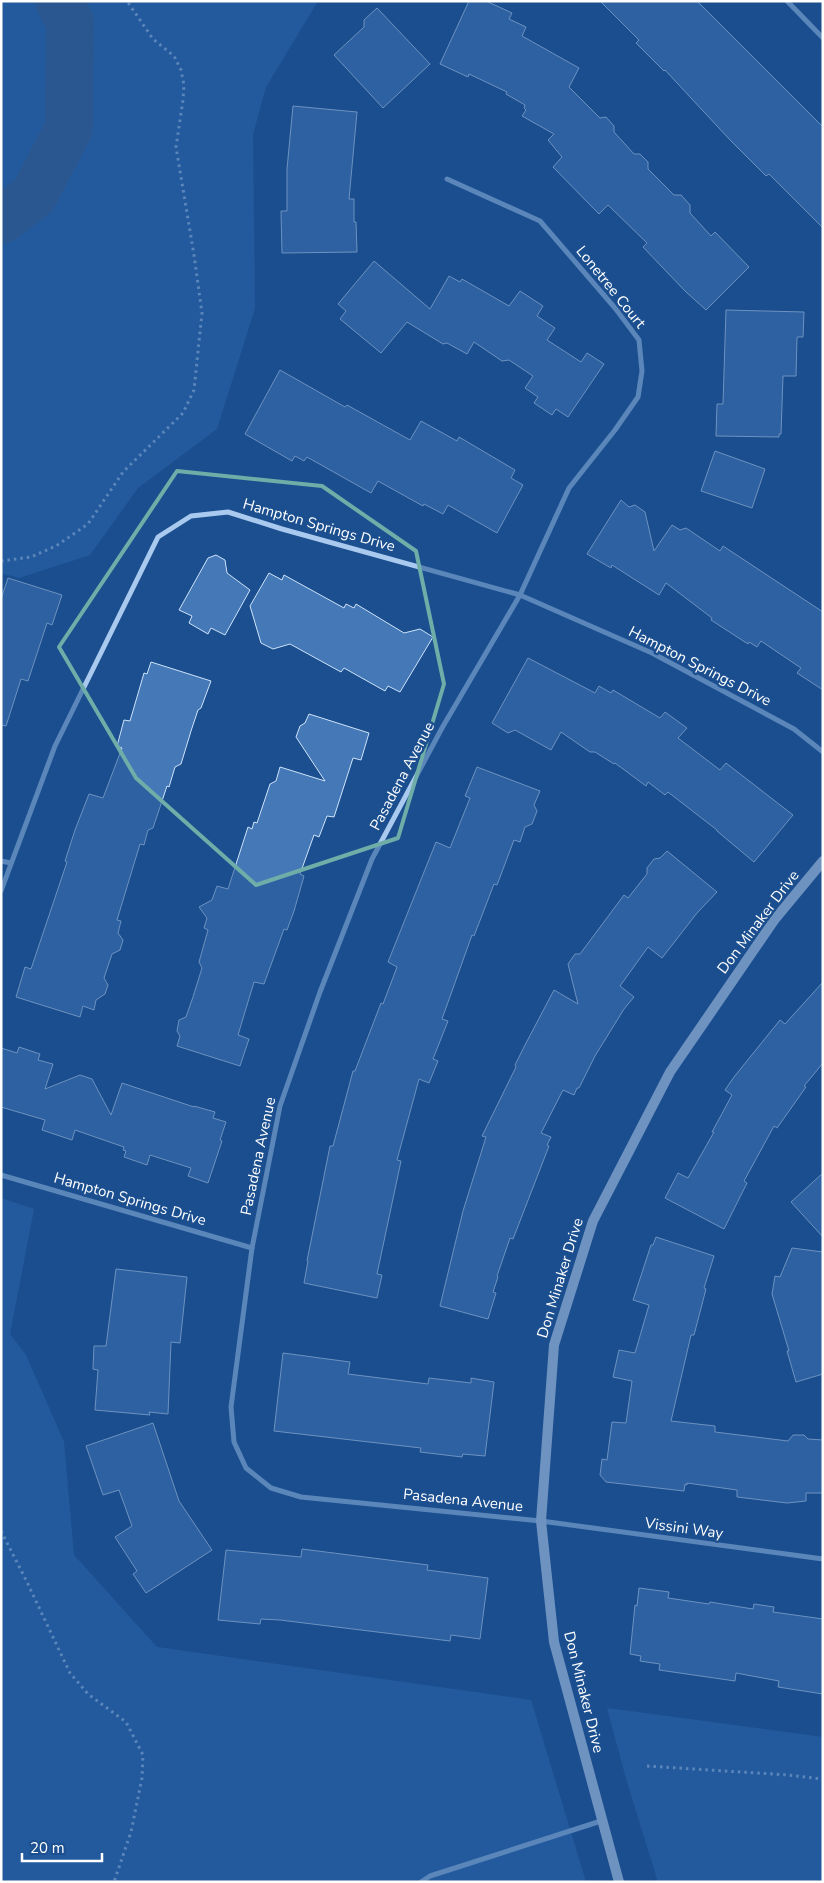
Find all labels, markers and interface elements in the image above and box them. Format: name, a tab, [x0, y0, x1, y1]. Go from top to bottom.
street label: Lonetree Court	[572, 242, 651, 333]
street label: Hampton Springs Drive	[241, 494, 397, 556]
street label: Hampton Springs Drive	[625, 621, 775, 711]
street label: Pasadena Avenue	[365, 718, 439, 834]
street label: Don Minaker Drive	[712, 866, 804, 978]
street label: Pasadena Avenue	[236, 1095, 280, 1217]
street label: Hampton Springs Drive	[52, 1168, 208, 1230]
street label: Don Minaker Drive	[532, 1215, 588, 1341]
street label: Pasadena Avenue	[402, 1484, 524, 1516]
street label: Vissini Way	[643, 1512, 725, 1543]
street label: Don Minaker Drive	[559, 1629, 609, 1755]
scale bar	[22, 1830, 102, 1862]
text: 20 m	[30, 1838, 65, 1858]

